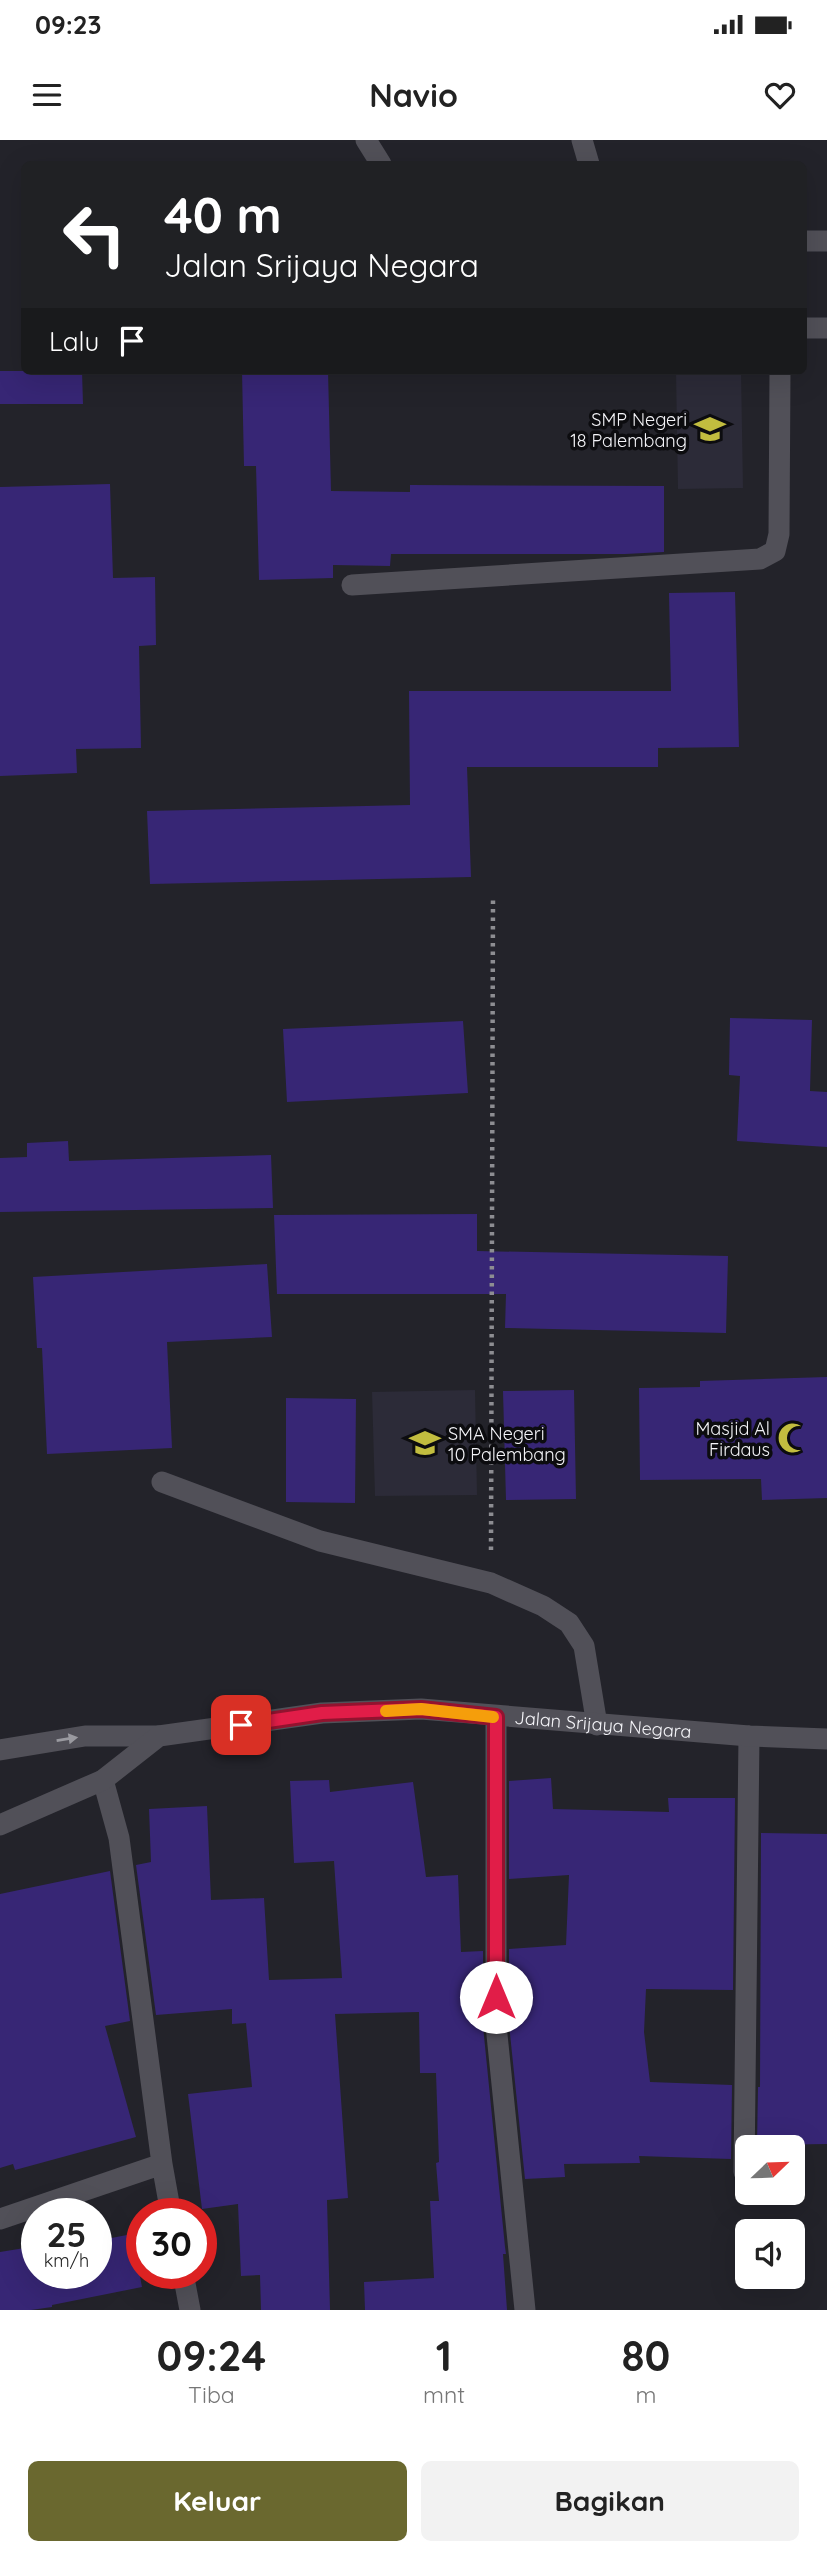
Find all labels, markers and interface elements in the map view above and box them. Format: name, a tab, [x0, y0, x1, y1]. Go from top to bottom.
text: 09:23	[35, 8, 102, 41]
text: Navio	[369, 75, 458, 115]
icon: menu	[28, 76, 66, 114]
icon: heart	[761, 76, 799, 114]
text: 40 m	[164, 184, 282, 245]
icon: left	[49, 189, 140, 280]
text: Jalan Srijaya Negara	[164, 245, 479, 285]
icon: arrive	[113, 322, 151, 360]
text: Lalu	[49, 325, 99, 358]
place label: SMP Negeri 18 Palembang	[570, 408, 687, 452]
school or university icon: SMP Negeri 18 Palembang	[693, 412, 727, 446]
place label: Masjid Al Firdaus	[695, 1417, 770, 1461]
mosque icon: Masjid Al Firdaus	[776, 1421, 810, 1455]
place label: SMA Negeri 10 Palembang	[448, 1422, 566, 1466]
school or university icon: SMA Negeri 10 Palembang	[408, 1426, 442, 1460]
pin	[211, 1695, 271, 1755]
street label: Jalan Srijaya Negara	[514, 1705, 692, 1743]
icon: arrive	[222, 1706, 260, 1744]
one-way arrow	[57, 1733, 79, 1744]
position arrow	[459, 1960, 533, 2034]
north arrow	[735, 2135, 805, 2205]
map controls	[735, 2135, 805, 2289]
speed limit sign: 30	[126, 2198, 217, 2289]
text: 25	[46, 2212, 87, 2256]
button: sound	[735, 2219, 805, 2289]
text: km/h	[44, 2249, 89, 2272]
text: 09:24	[157, 2329, 266, 2382]
text: 1	[436, 2329, 452, 2382]
text: 80	[622, 2329, 670, 2382]
text: Tiba	[188, 2380, 235, 2409]
text: mnt	[423, 2380, 465, 2409]
text: m	[635, 2380, 656, 2409]
button: Keluar	[28, 2461, 407, 2541]
button: Bagikan	[421, 2461, 799, 2541]

